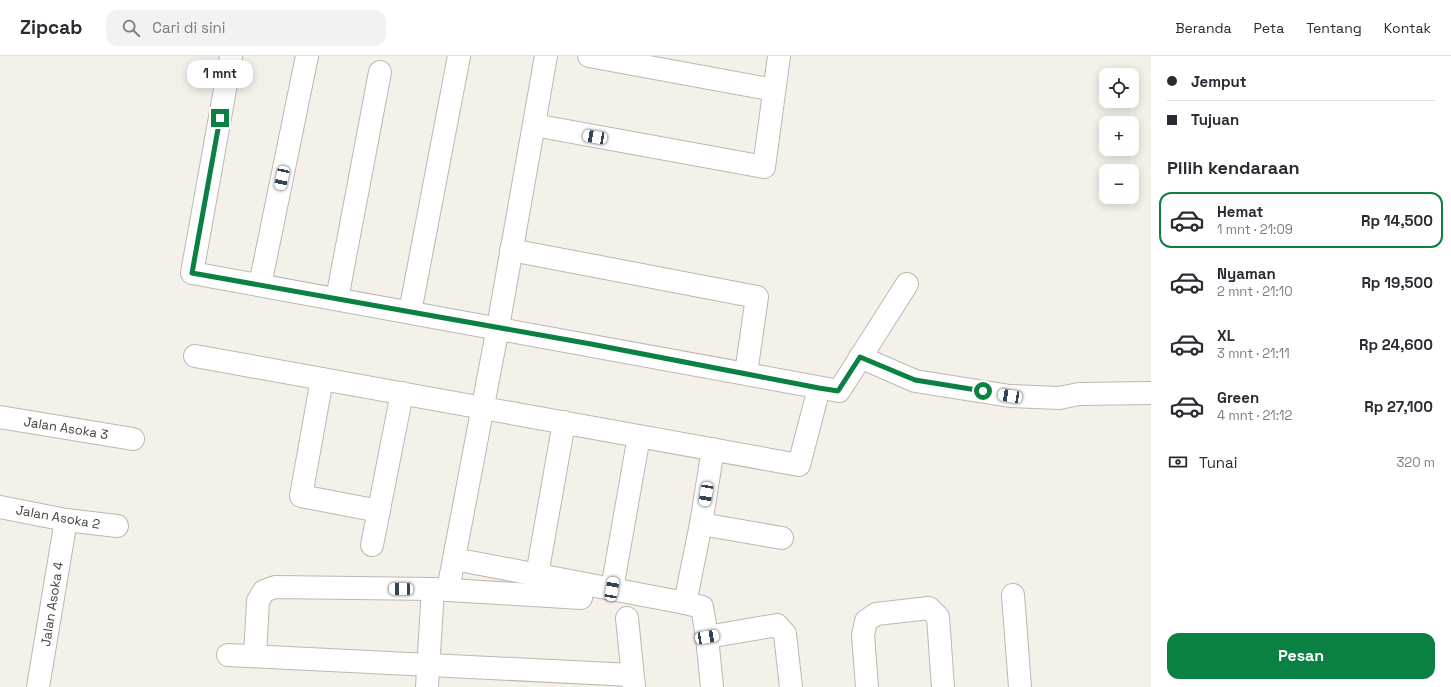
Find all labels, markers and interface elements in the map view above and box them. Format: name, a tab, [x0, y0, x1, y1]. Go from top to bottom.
search box	[106, 10, 386, 46]
text: Zipcab	[20, 15, 82, 40]
icon: search	[120, 17, 142, 39]
text: Cari di sini	[152, 18, 225, 37]
text: Beranda	[1175, 19, 1232, 37]
text: Peta	[1254, 19, 1284, 37]
text: Tentang	[1306, 19, 1362, 37]
text: Kontak	[1384, 19, 1431, 37]
callout: 1 mnt	[187, 60, 253, 88]
text: 1 mnt	[203, 65, 237, 82]
map controls	[1099, 68, 1139, 204]
button: locate	[1099, 68, 1139, 108]
text: Jemput	[1191, 72, 1247, 91]
route end	[211, 109, 229, 127]
text: Tujuan	[1191, 110, 1239, 129]
button: +	[1099, 116, 1139, 156]
car	[582, 129, 608, 145]
text: Pilih kendaraan	[1167, 156, 1300, 179]
button: −	[1099, 164, 1139, 204]
car	[274, 165, 290, 191]
icon: car	[1169, 202, 1205, 238]
text: Hemat	[1217, 202, 1263, 221]
text: Rp 14,500	[1361, 211, 1433, 230]
text: 1 mnt · 21:09	[1217, 221, 1293, 238]
icon: car	[1169, 264, 1205, 300]
text: Nyaman	[1217, 264, 1276, 283]
text: Rp 19,500	[1361, 273, 1433, 292]
text: 2 mnt · 21:10	[1217, 283, 1293, 300]
icon: car	[1169, 326, 1205, 362]
text: XL	[1217, 326, 1235, 345]
text: Rp 24,600	[1359, 335, 1433, 354]
text: 3 mnt · 21:11	[1217, 345, 1290, 362]
route start	[974, 382, 992, 400]
car	[997, 388, 1023, 404]
icon: car	[1169, 388, 1205, 424]
text: Green	[1217, 388, 1259, 407]
text: Rp 27,100	[1364, 397, 1433, 416]
text: 4 mnt · 21:12	[1217, 407, 1292, 424]
street label: Jalan Asoka 3	[23, 413, 110, 443]
icon: cash	[1167, 451, 1189, 473]
text: Tunai	[1199, 453, 1237, 472]
text: 320 m	[1396, 454, 1435, 471]
car	[698, 481, 714, 507]
street label: Jalan Asoka 2	[15, 501, 102, 533]
street label: Jalan Asoka 4	[37, 560, 67, 648]
car	[604, 576, 620, 602]
car	[389, 583, 413, 595]
car	[694, 629, 720, 645]
button: Pesan	[1167, 633, 1435, 679]

